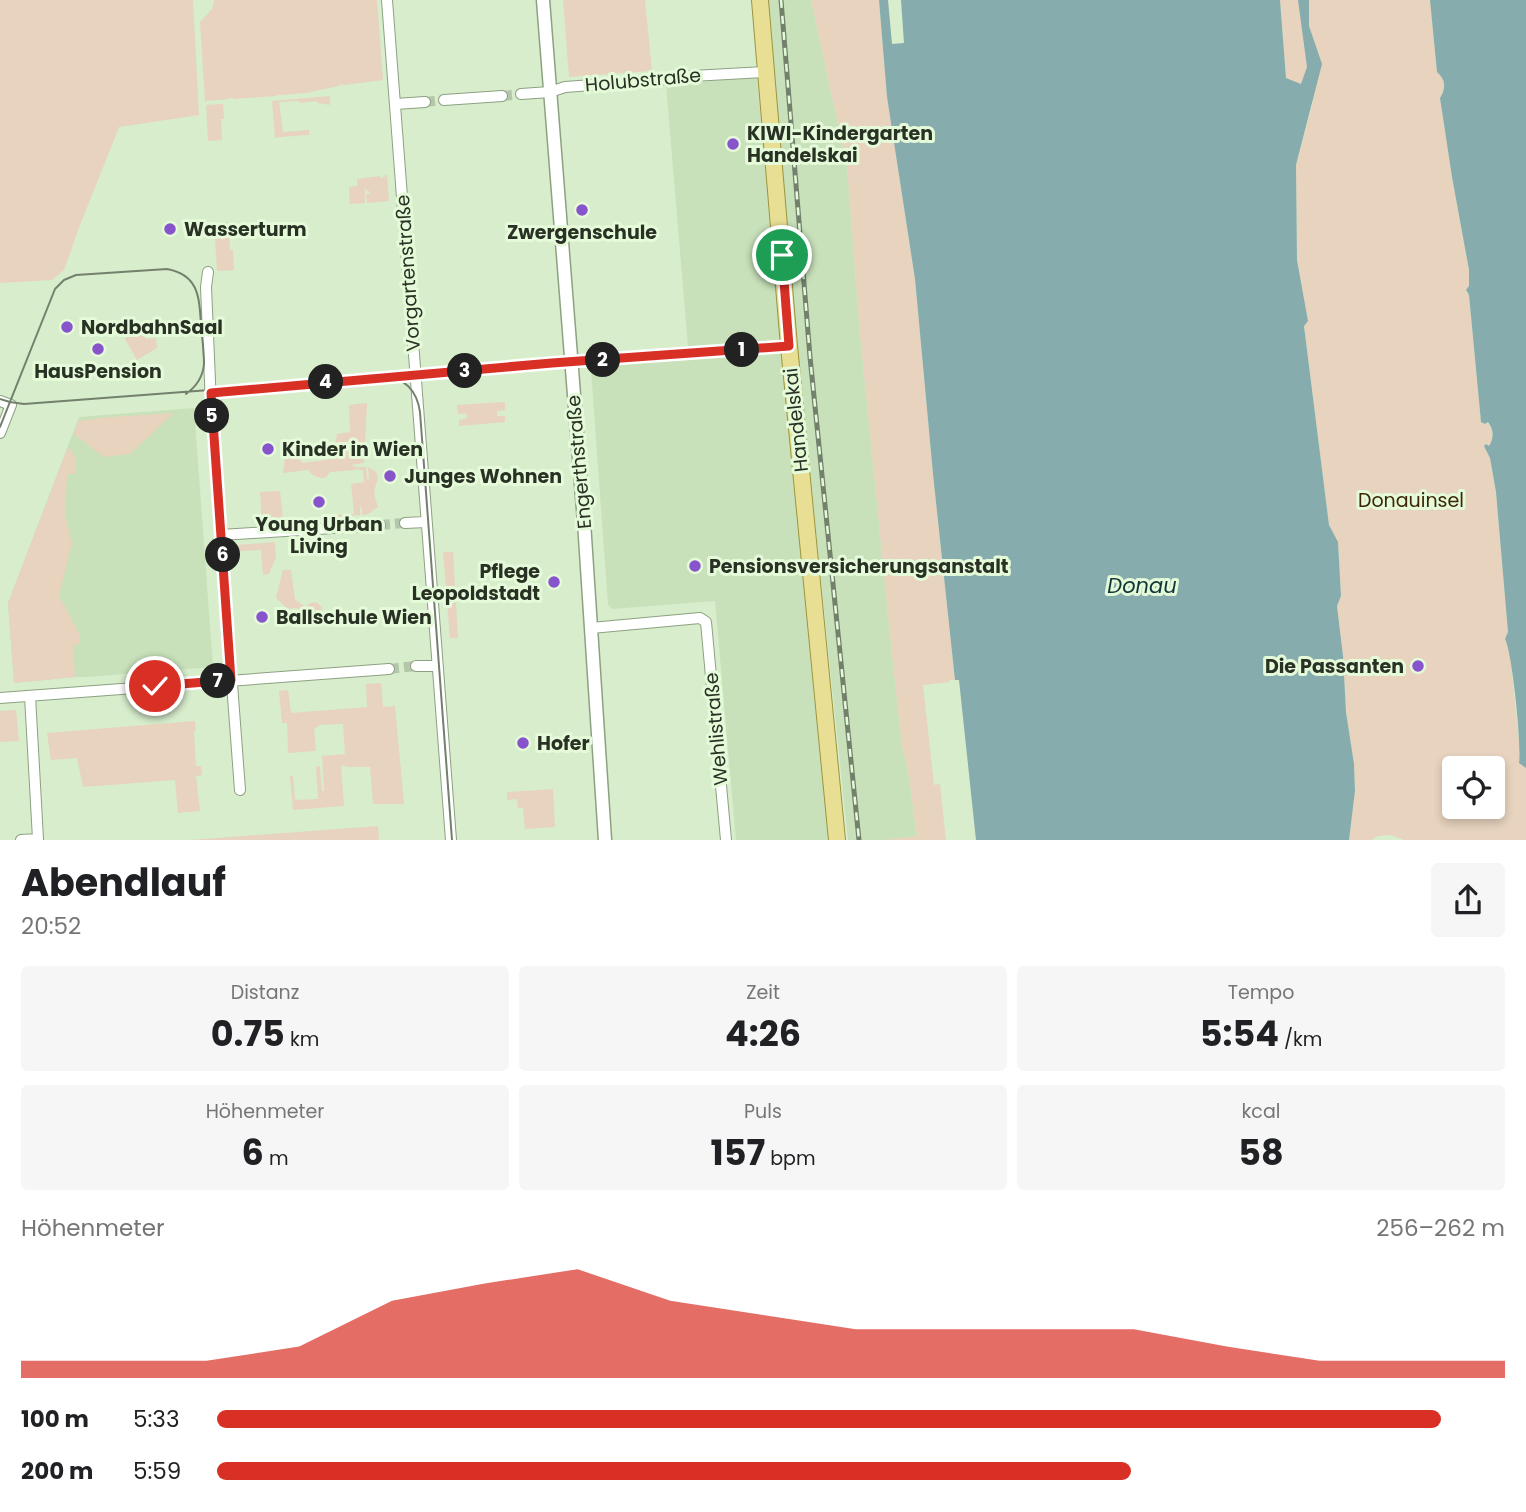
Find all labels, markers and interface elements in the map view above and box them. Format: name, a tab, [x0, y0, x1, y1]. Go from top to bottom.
street label: Holubstraße	[584, 61, 702, 99]
place label: KIWI-Kindergarten Handelskai	[747, 120, 933, 169]
marker: KIWI-Kindergarten Handelskai	[725, 136, 741, 152]
street label: Vorgartenstraße	[389, 194, 427, 352]
marker: Zwergenschule	[574, 202, 590, 218]
place label: Wasserturm	[184, 216, 307, 243]
place label: Zwergenschule	[507, 219, 657, 246]
marker: Wasserturm	[162, 221, 178, 237]
pin	[752, 225, 812, 285]
icon: arrive	[763, 236, 801, 274]
place label: NordbahnSaal	[81, 314, 223, 341]
marker: NordbahnSaal	[59, 319, 75, 335]
pin: 1	[724, 332, 760, 368]
text: 1	[738, 336, 745, 363]
marker: HausPension	[90, 341, 106, 357]
pin: 2	[586, 342, 620, 378]
text: 2	[597, 346, 608, 373]
pin: 3	[448, 354, 482, 388]
text: 3	[459, 357, 470, 384]
place label: HausPension	[34, 358, 162, 385]
pin: 4	[308, 364, 344, 400]
street label: Handelskai	[777, 367, 815, 473]
text: 4	[319, 368, 332, 395]
street label: Engerthstraße	[560, 394, 598, 530]
pin: 5	[194, 398, 230, 434]
text: 5	[205, 402, 218, 429]
place label: Kinder in Wien	[282, 436, 423, 463]
marker: Kinder in Wien	[260, 441, 276, 457]
place label: Junges Wohnen	[404, 463, 562, 490]
marker: Junges Wohnen	[382, 468, 398, 484]
park label: Donauinsel	[1358, 487, 1464, 514]
marker: Young Urban Living	[311, 494, 327, 510]
place label: Young Urban Living	[255, 511, 383, 560]
pin: 6	[206, 538, 241, 572]
text: 6	[216, 541, 229, 568]
place label: Pensionsversicherungsanstalt	[709, 553, 1009, 580]
place label: Pflege Leopoldstadt	[412, 558, 540, 607]
marker: Pensionsversicherungsanstalt	[687, 558, 703, 574]
water label: Donau	[1107, 571, 1177, 600]
marker: Pflege Leopoldstadt	[546, 574, 562, 590]
place label: Ballschule Wien	[276, 604, 432, 631]
marker: Ballschule Wien	[254, 609, 270, 625]
place label: Die Passanten	[1265, 653, 1404, 680]
pin	[125, 656, 185, 716]
marker: Die Passanten	[1410, 658, 1426, 674]
pin: 7	[200, 664, 235, 698]
icon: check	[136, 667, 174, 705]
text: 7	[212, 667, 223, 694]
street label: Wehlistraße	[698, 671, 734, 787]
place label: Hofer	[537, 730, 590, 757]
marker: Hofer	[515, 735, 531, 751]
map controls	[1442, 756, 1505, 819]
button: locate	[1442, 756, 1505, 819]
text: Abendlauf	[21, 856, 226, 909]
button: share	[1431, 863, 1505, 937]
text: 20:52	[21, 910, 81, 942]
text: Distanz	[231, 979, 299, 1006]
text: Zeit	[746, 979, 780, 1006]
text: Tempo	[1228, 979, 1294, 1006]
text: 0.75	[211, 1009, 285, 1058]
text: 4:26	[725, 1009, 801, 1058]
text: 5:54	[1200, 1009, 1279, 1058]
text: km	[285, 1026, 319, 1053]
text: /km	[1279, 1026, 1322, 1053]
text: Höhenmeter	[206, 1098, 324, 1125]
text: Puls	[744, 1098, 782, 1125]
text: kcal	[1242, 1098, 1280, 1125]
text: 6	[242, 1128, 264, 1177]
text: 157	[711, 1128, 765, 1177]
text: 58	[1238, 1128, 1284, 1177]
text: m	[264, 1145, 288, 1172]
text: bpm	[765, 1145, 815, 1172]
text: Höhenmeter	[21, 1212, 165, 1244]
text: 256–262 m	[1376, 1212, 1505, 1244]
text: 100 m	[21, 1403, 89, 1435]
text: 5:33	[133, 1403, 179, 1435]
text: 200 m	[21, 1455, 93, 1487]
text: 5:59	[133, 1455, 181, 1487]

